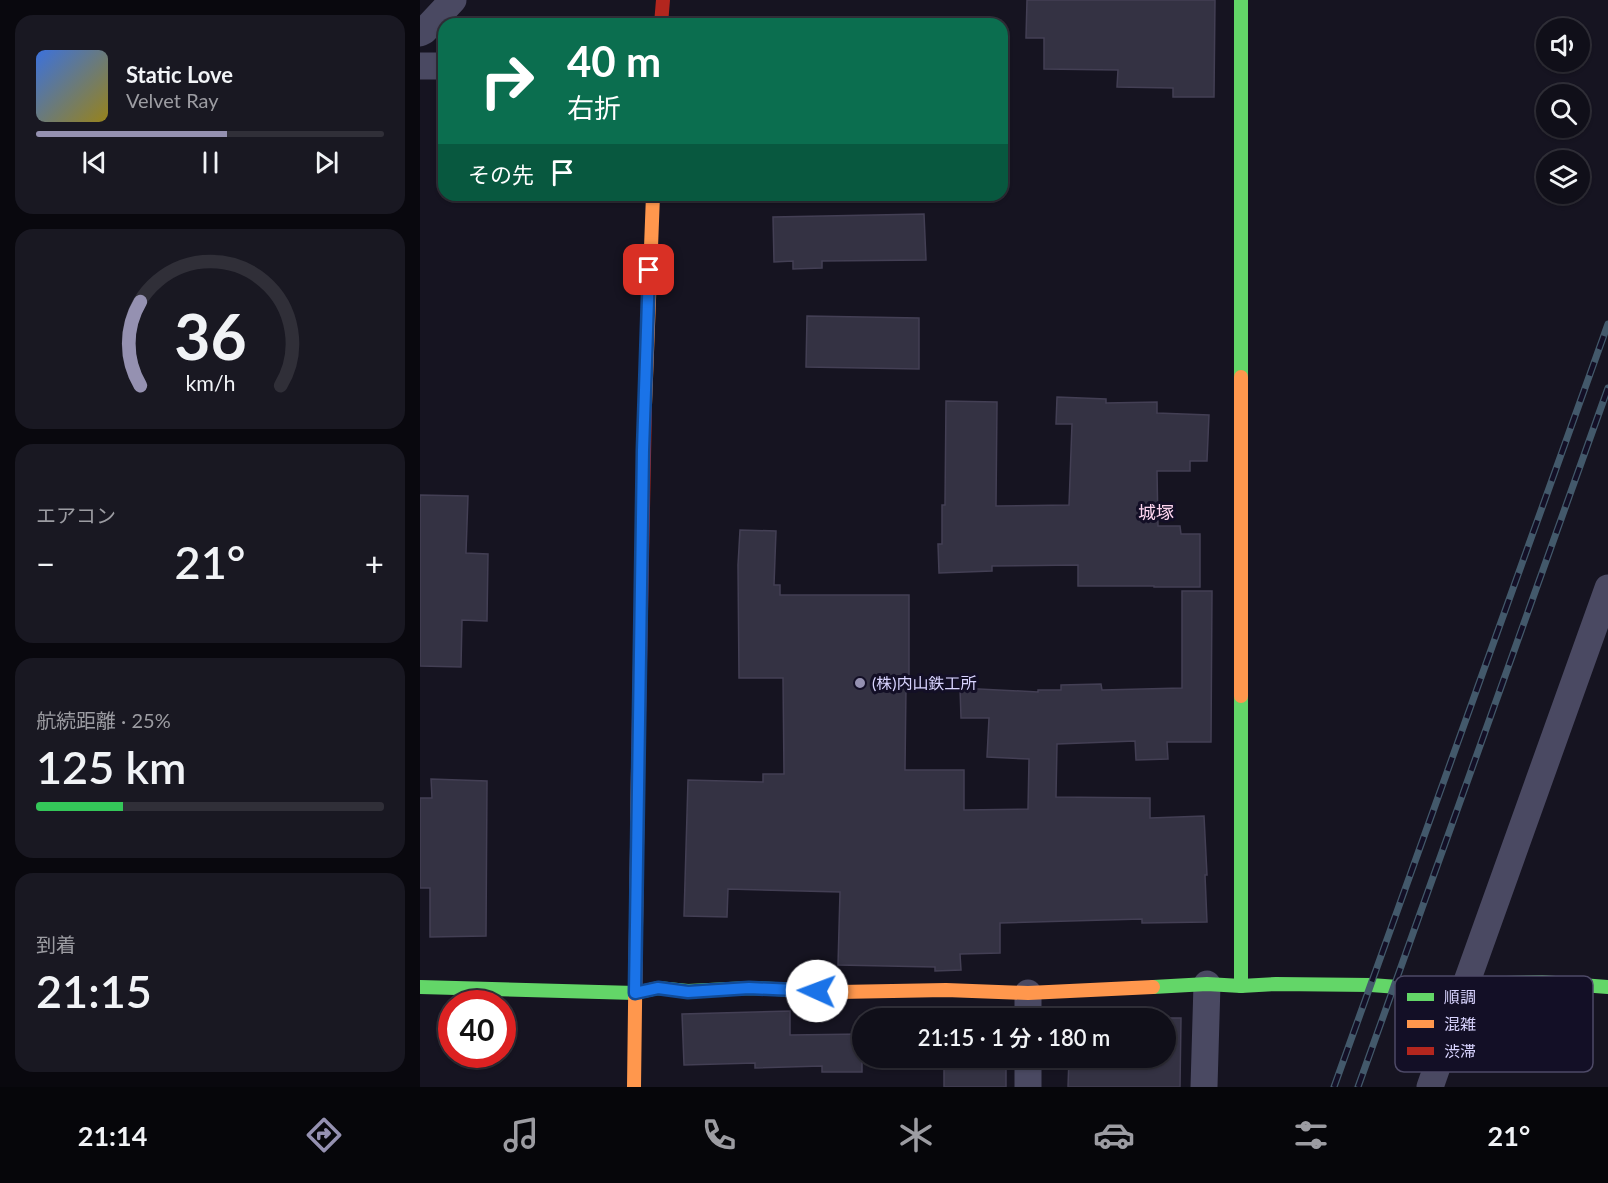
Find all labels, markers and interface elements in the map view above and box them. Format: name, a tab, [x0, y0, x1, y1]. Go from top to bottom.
map controls	[1536, 18, 1590, 204]
button: sound	[1536, 18, 1590, 72]
text: 40 m	[567, 36, 661, 86]
icon: right	[468, 42, 546, 120]
text: Static Love	[126, 61, 233, 88]
button: search	[1536, 84, 1590, 138]
text: Velvet Ray	[126, 88, 219, 112]
text: 右折	[567, 91, 621, 124]
icon: previous	[78, 146, 111, 179]
icon: pause	[194, 146, 227, 179]
icon: next	[310, 146, 343, 179]
button: layers	[1536, 150, 1590, 204]
icon: arrive	[546, 156, 579, 189]
text: その先	[468, 161, 534, 188]
pin	[623, 244, 674, 295]
icon: arrive	[632, 253, 665, 286]
text: 36	[174, 298, 246, 373]
text: km/h	[185, 371, 235, 397]
district label: 城塚	[1138, 501, 1174, 523]
text: エアコン	[36, 503, 116, 527]
text: 21°	[175, 535, 245, 589]
text: −	[36, 543, 55, 583]
text: +	[365, 543, 384, 583]
place label: (株)内山鉄工所	[872, 673, 977, 692]
marker: (株)内山鉄工所	[853, 676, 867, 690]
text: 航続距離 · 25%	[36, 708, 171, 732]
text: 125 km	[36, 740, 186, 794]
text: 到着	[36, 932, 76, 956]
position arrow	[785, 959, 849, 1023]
text: 21:15	[36, 964, 152, 1018]
legend	[1395, 976, 1593, 1072]
text: 順調	[1444, 987, 1476, 1006]
speed limit sign: 40	[438, 990, 516, 1068]
text: 混雑	[1444, 1014, 1476, 1033]
text: 21:15 · 1 分 · 180 m	[918, 1024, 1110, 1051]
text: 渋滞	[1444, 1041, 1476, 1060]
icon: directions	[303, 1114, 345, 1156]
icon: music	[500, 1114, 542, 1156]
icon: phone	[698, 1114, 740, 1156]
icon: climate	[895, 1114, 937, 1156]
icon: car	[1093, 1114, 1135, 1156]
icon: filters	[1290, 1114, 1332, 1156]
text: 21:14	[78, 1119, 147, 1152]
text: 21°	[1488, 1119, 1530, 1152]

